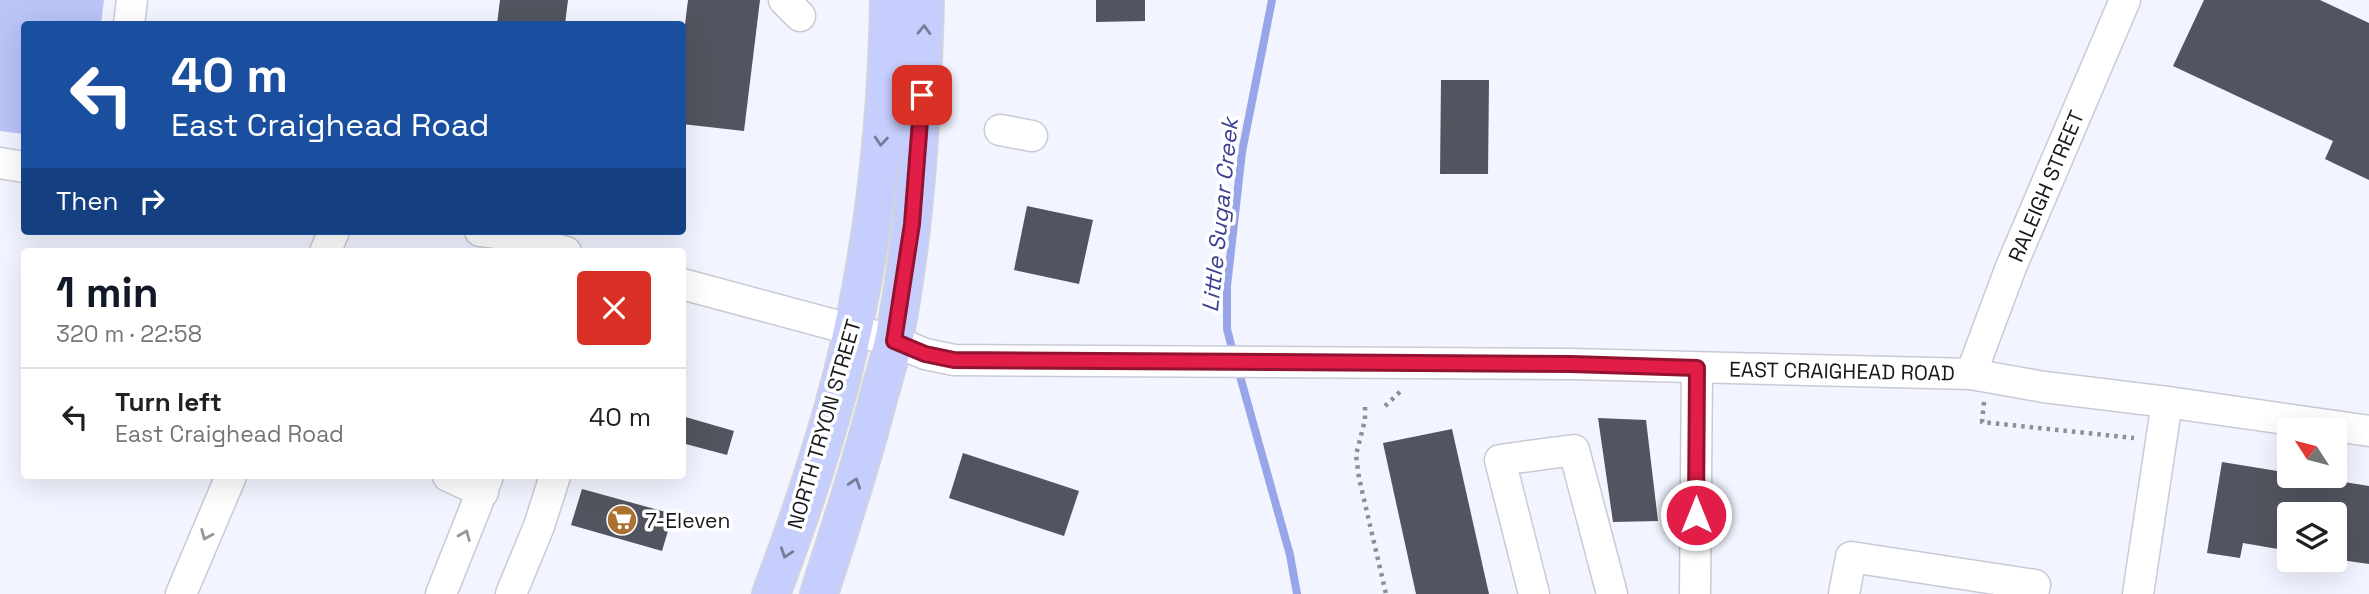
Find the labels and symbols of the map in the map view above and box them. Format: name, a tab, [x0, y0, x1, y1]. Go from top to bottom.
one-way arrow	[917, 24, 932, 35]
pin	[892, 65, 952, 125]
street label: RALEIGH STREET	[2002, 106, 2090, 266]
water label: Little Sugar Creek	[1195, 114, 1245, 313]
one-way arrow	[873, 136, 888, 147]
street label: NORTH TRYON STREET	[781, 316, 867, 532]
street label: EAST CRAIGHEAD ROAD	[1729, 356, 1955, 386]
north arrow	[2277, 418, 2347, 488]
one-way arrow	[847, 477, 862, 489]
position arrow	[1659, 478, 1733, 552]
supermarket icon: 7-Eleven	[605, 503, 639, 537]
place label: 7-Eleven	[645, 507, 730, 534]
one-way arrow	[200, 528, 214, 540]
one-way arrow	[457, 530, 471, 543]
one-way arrow	[780, 546, 794, 559]

